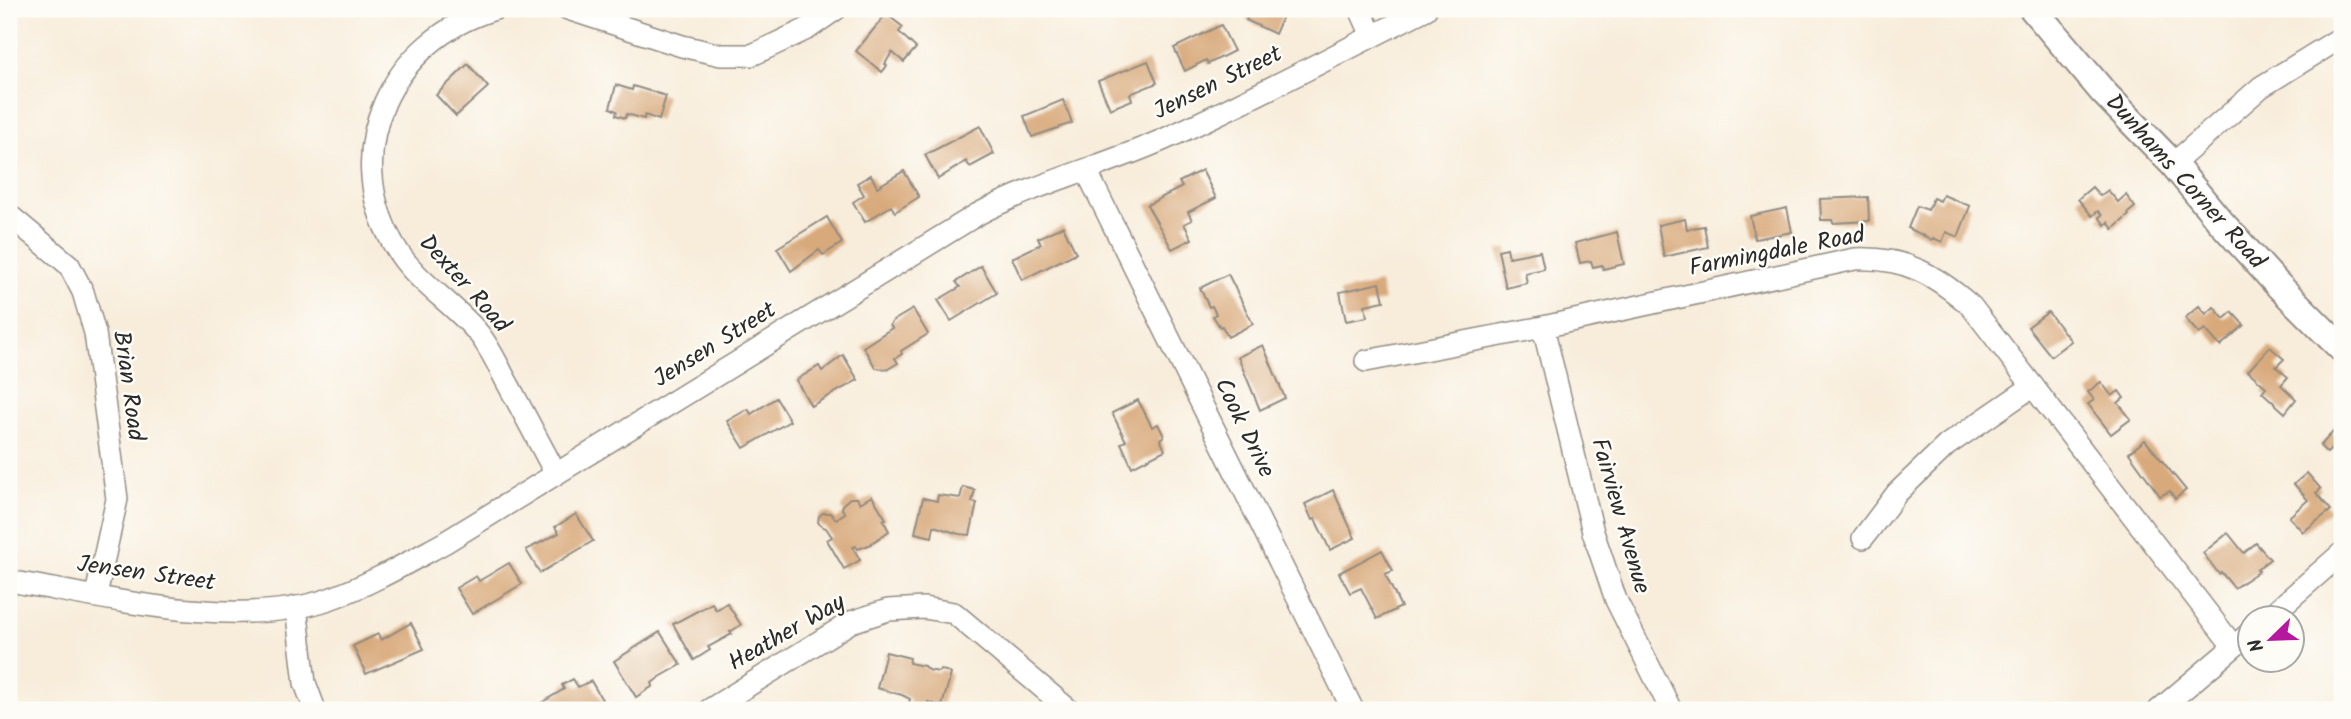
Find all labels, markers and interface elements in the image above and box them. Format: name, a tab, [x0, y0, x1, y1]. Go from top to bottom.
street label: Jensen Street	[1147, 35, 1290, 131]
street label: Dunhams Corner Road	[2095, 85, 2276, 280]
street label: Farmingdale Road	[1686, 216, 1869, 288]
street label: Dexter Road	[409, 226, 520, 343]
street label: Jensen Street	[646, 291, 785, 398]
street label: Brian Road	[101, 328, 155, 445]
street label: Cook Drive	[1203, 371, 1285, 485]
street label: Fairview Avenue	[1579, 433, 1661, 599]
street label: Jensen Street	[74, 545, 218, 603]
street label: Heather Way	[721, 583, 854, 682]
north arrow	[2236, 604, 2306, 674]
text: N	[2241, 633, 2273, 656]

